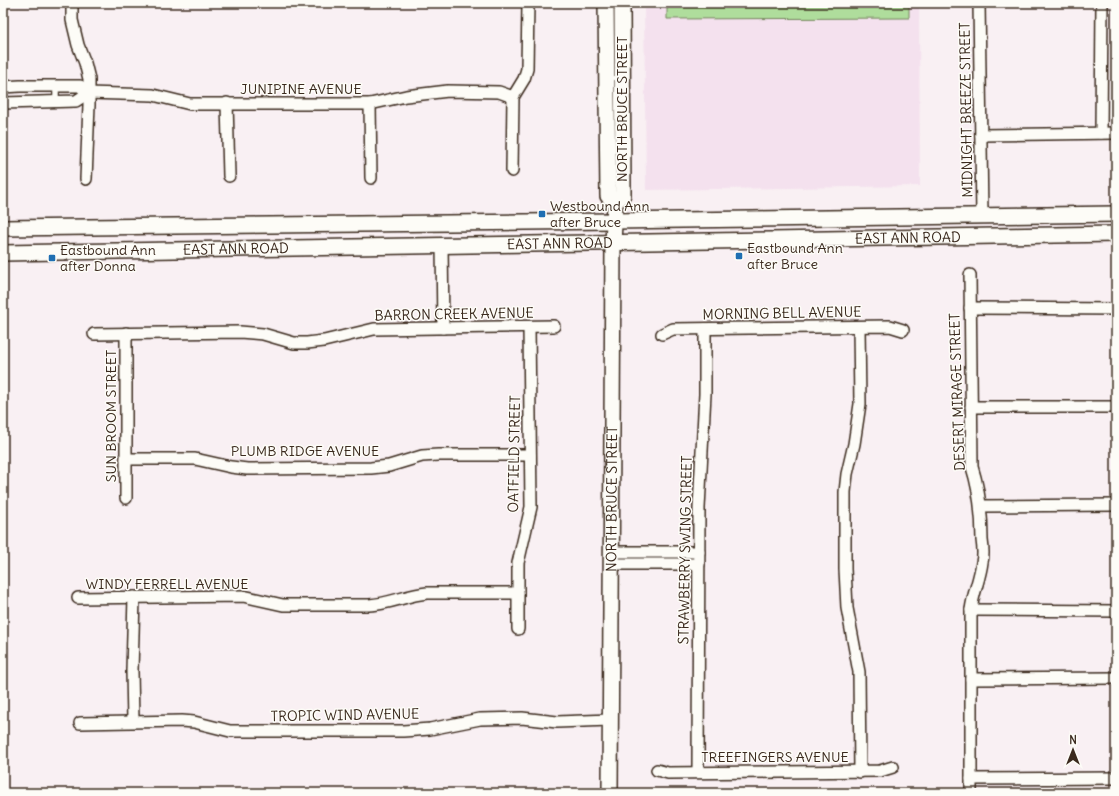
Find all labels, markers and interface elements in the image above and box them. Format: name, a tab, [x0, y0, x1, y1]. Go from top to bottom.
street label: MIDNIGHT BREEZE STREET	[955, 22, 977, 198]
street label: NORTH BRUCE STREET	[613, 36, 631, 182]
street label: JUNIPINE AVENUE	[240, 80, 362, 98]
place label: Westbound Ann after Bruce	[550, 197, 649, 231]
marker: Westbound Ann after Bruce	[537, 209, 547, 219]
street label: EAST ANN ROAD	[855, 228, 961, 248]
street label: EAST ANN ROAD	[507, 234, 613, 253]
street label: EAST ANN ROAD	[183, 239, 289, 259]
place label: Eastbound Ann after Bruce	[747, 239, 843, 273]
place label: Eastbound Ann after Donna	[60, 241, 156, 275]
marker: Eastbound Ann after Bruce	[734, 251, 744, 261]
marker: Eastbound Ann after Donna	[47, 253, 57, 263]
street label: MORNING BELL AVENUE	[702, 303, 862, 323]
street label: BARRON CREEK AVENUE	[374, 304, 534, 324]
street label: DESERT MIRAGE STREET	[945, 313, 969, 471]
street label: SUN BROOM STREET	[102, 350, 120, 482]
street label: OATFIELD STREET	[504, 395, 524, 513]
street label: NORTH BRUCE STREET	[602, 426, 621, 572]
street label: PLUMB RIDGE AVENUE	[231, 442, 379, 460]
street label: STRAWBERRY SWING STREET	[674, 455, 696, 645]
street label: WINDY FERRELL AVENUE	[85, 575, 249, 593]
street label: TROPIC WIND AVENUE	[271, 705, 419, 725]
north arrow	[1053, 730, 1093, 770]
text: N	[1069, 733, 1077, 747]
street label: TREEFINGERS AVENUE	[701, 748, 849, 766]

